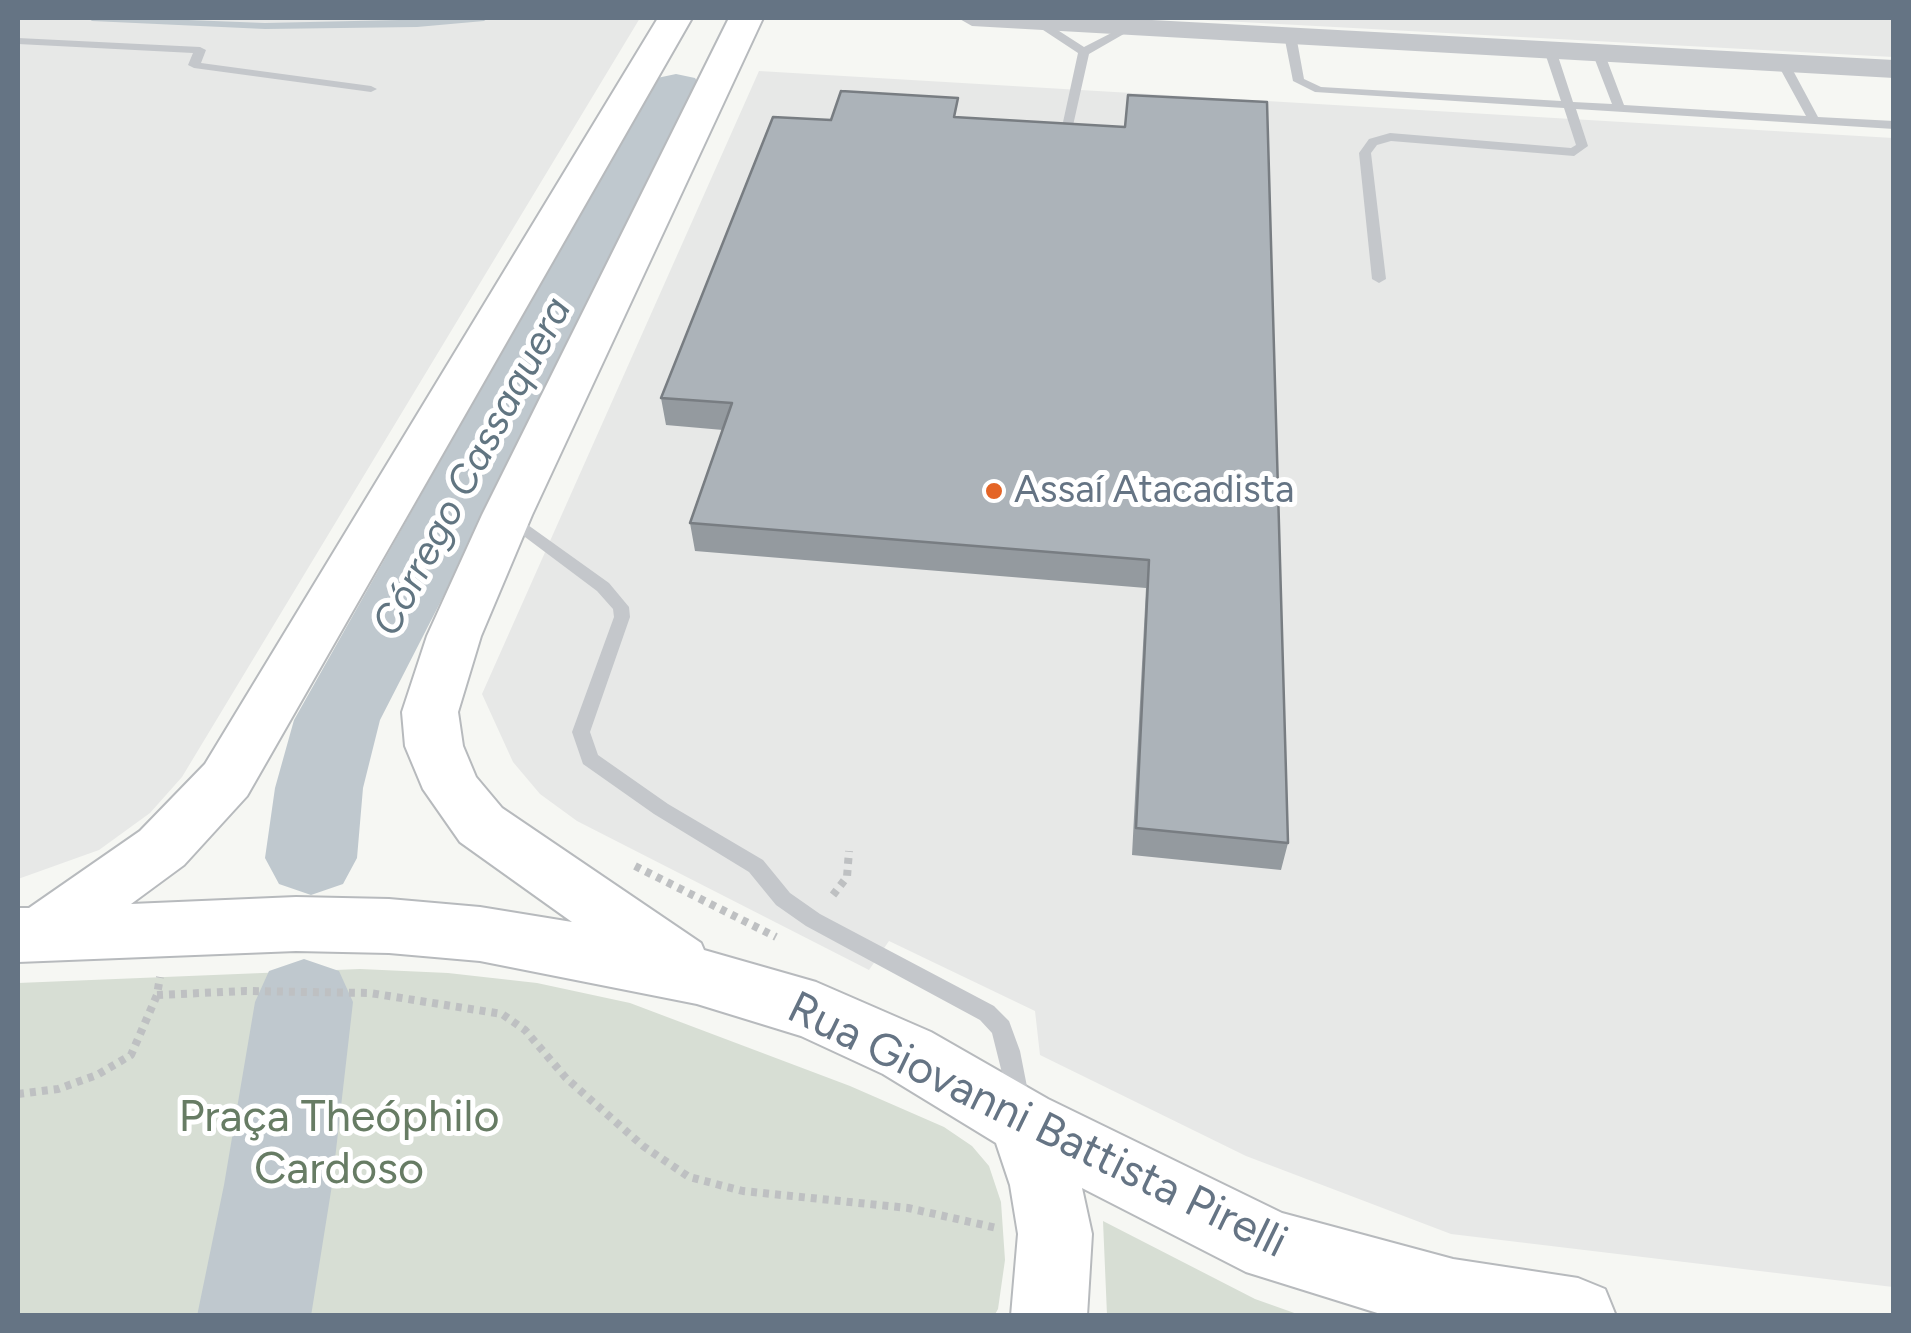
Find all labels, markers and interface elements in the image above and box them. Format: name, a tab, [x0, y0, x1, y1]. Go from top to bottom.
water label: Córrego Cassaquera	[364, 290, 582, 644]
place label: Assaí Atacadista	[1014, 468, 1294, 514]
marker: Assaí Atacadista	[983, 480, 1005, 502]
street label: Rua Giovanni Battista Pirelli	[779, 982, 1295, 1270]
park label: Praça Theóphilo Cardoso	[178, 1091, 500, 1197]

